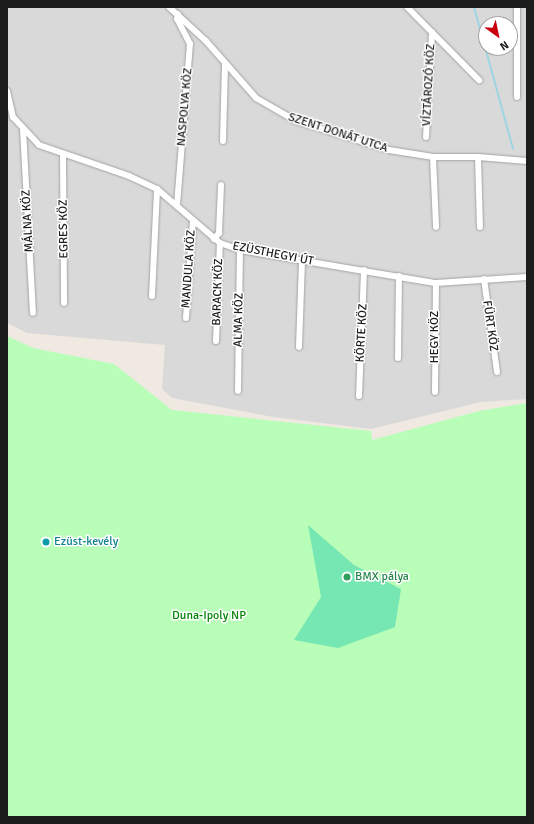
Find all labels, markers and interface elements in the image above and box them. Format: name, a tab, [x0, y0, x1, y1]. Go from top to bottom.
north arrow	[478, 16, 518, 56]
text: N	[498, 38, 511, 53]
street label: VÍZTÁROZÓ KÖZ	[420, 43, 438, 127]
street label: NASPOLYA KÖZ	[174, 67, 196, 147]
street label: SZENT DONÁT UTCA	[286, 110, 390, 156]
street label: MÁLNA KÖZ	[19, 189, 37, 253]
street label: EGRES KÖZ	[56, 199, 72, 259]
street label: MANDULA KÖZ	[179, 229, 199, 309]
street label: EZÜSTHEGYI ÚT	[231, 239, 315, 269]
street label: BARACK KÖZ	[210, 258, 226, 326]
street label: ALMA KÖZ	[231, 293, 247, 347]
street label: FÜRT KÖZ	[479, 300, 501, 352]
street label: KÖRTE KÖZ	[353, 303, 371, 363]
street label: HEGY KÖZ	[428, 311, 442, 363]
place label: Ezüst-kevély	[54, 535, 118, 549]
marker: Ezüst-kevély	[41, 537, 51, 547]
place label: BMX pálya	[355, 570, 409, 584]
marker: BMX pálya	[342, 572, 352, 582]
park label: Duna-Ipoly NP	[172, 609, 246, 623]

